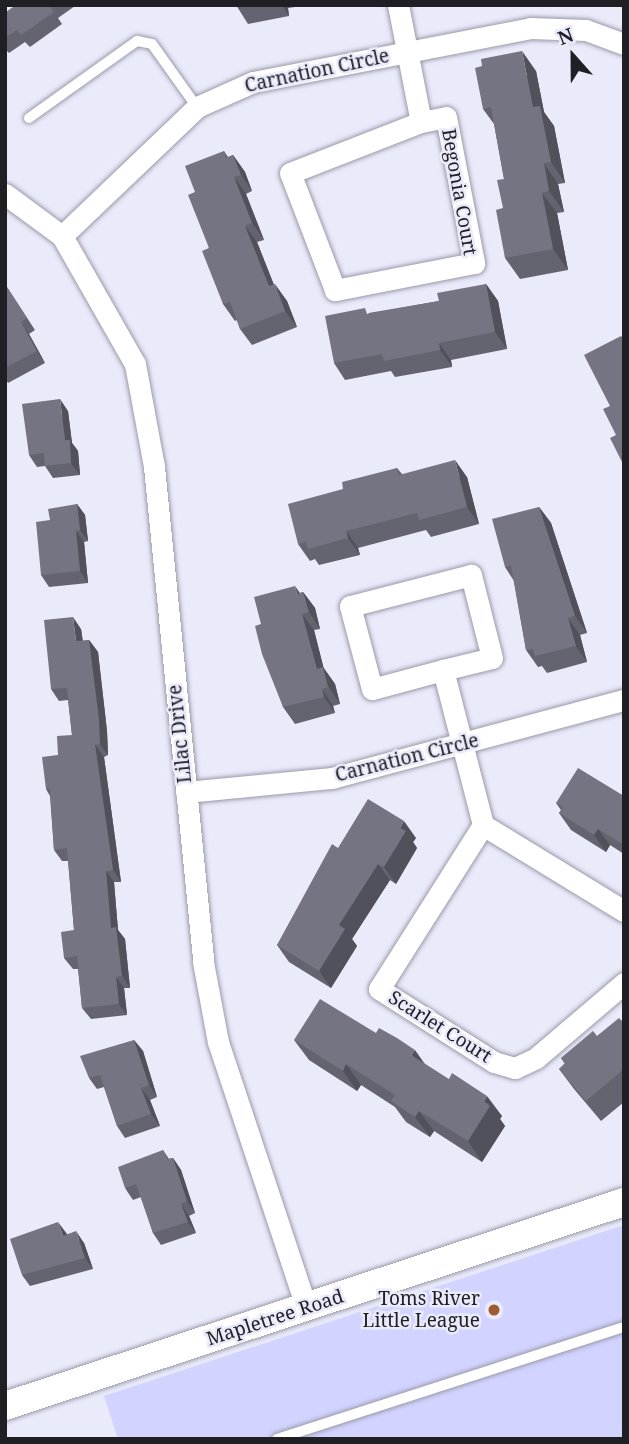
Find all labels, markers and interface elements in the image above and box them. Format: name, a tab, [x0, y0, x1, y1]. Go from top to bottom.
north arrow	[538, 21, 608, 91]
text: N	[554, 22, 577, 51]
street label: Carnation Circle	[243, 45, 391, 97]
street label: Begonia Court	[437, 127, 481, 257]
street label: Lilac Drive	[163, 684, 197, 784]
street label: Carnation Circle	[333, 729, 481, 787]
street label: Scarlet Court	[384, 986, 496, 1068]
street label: Mapletree Road	[204, 1285, 346, 1351]
place label: Toms River Little League	[363, 1288, 480, 1332]
marker: Toms River Little League	[486, 1302, 502, 1318]

